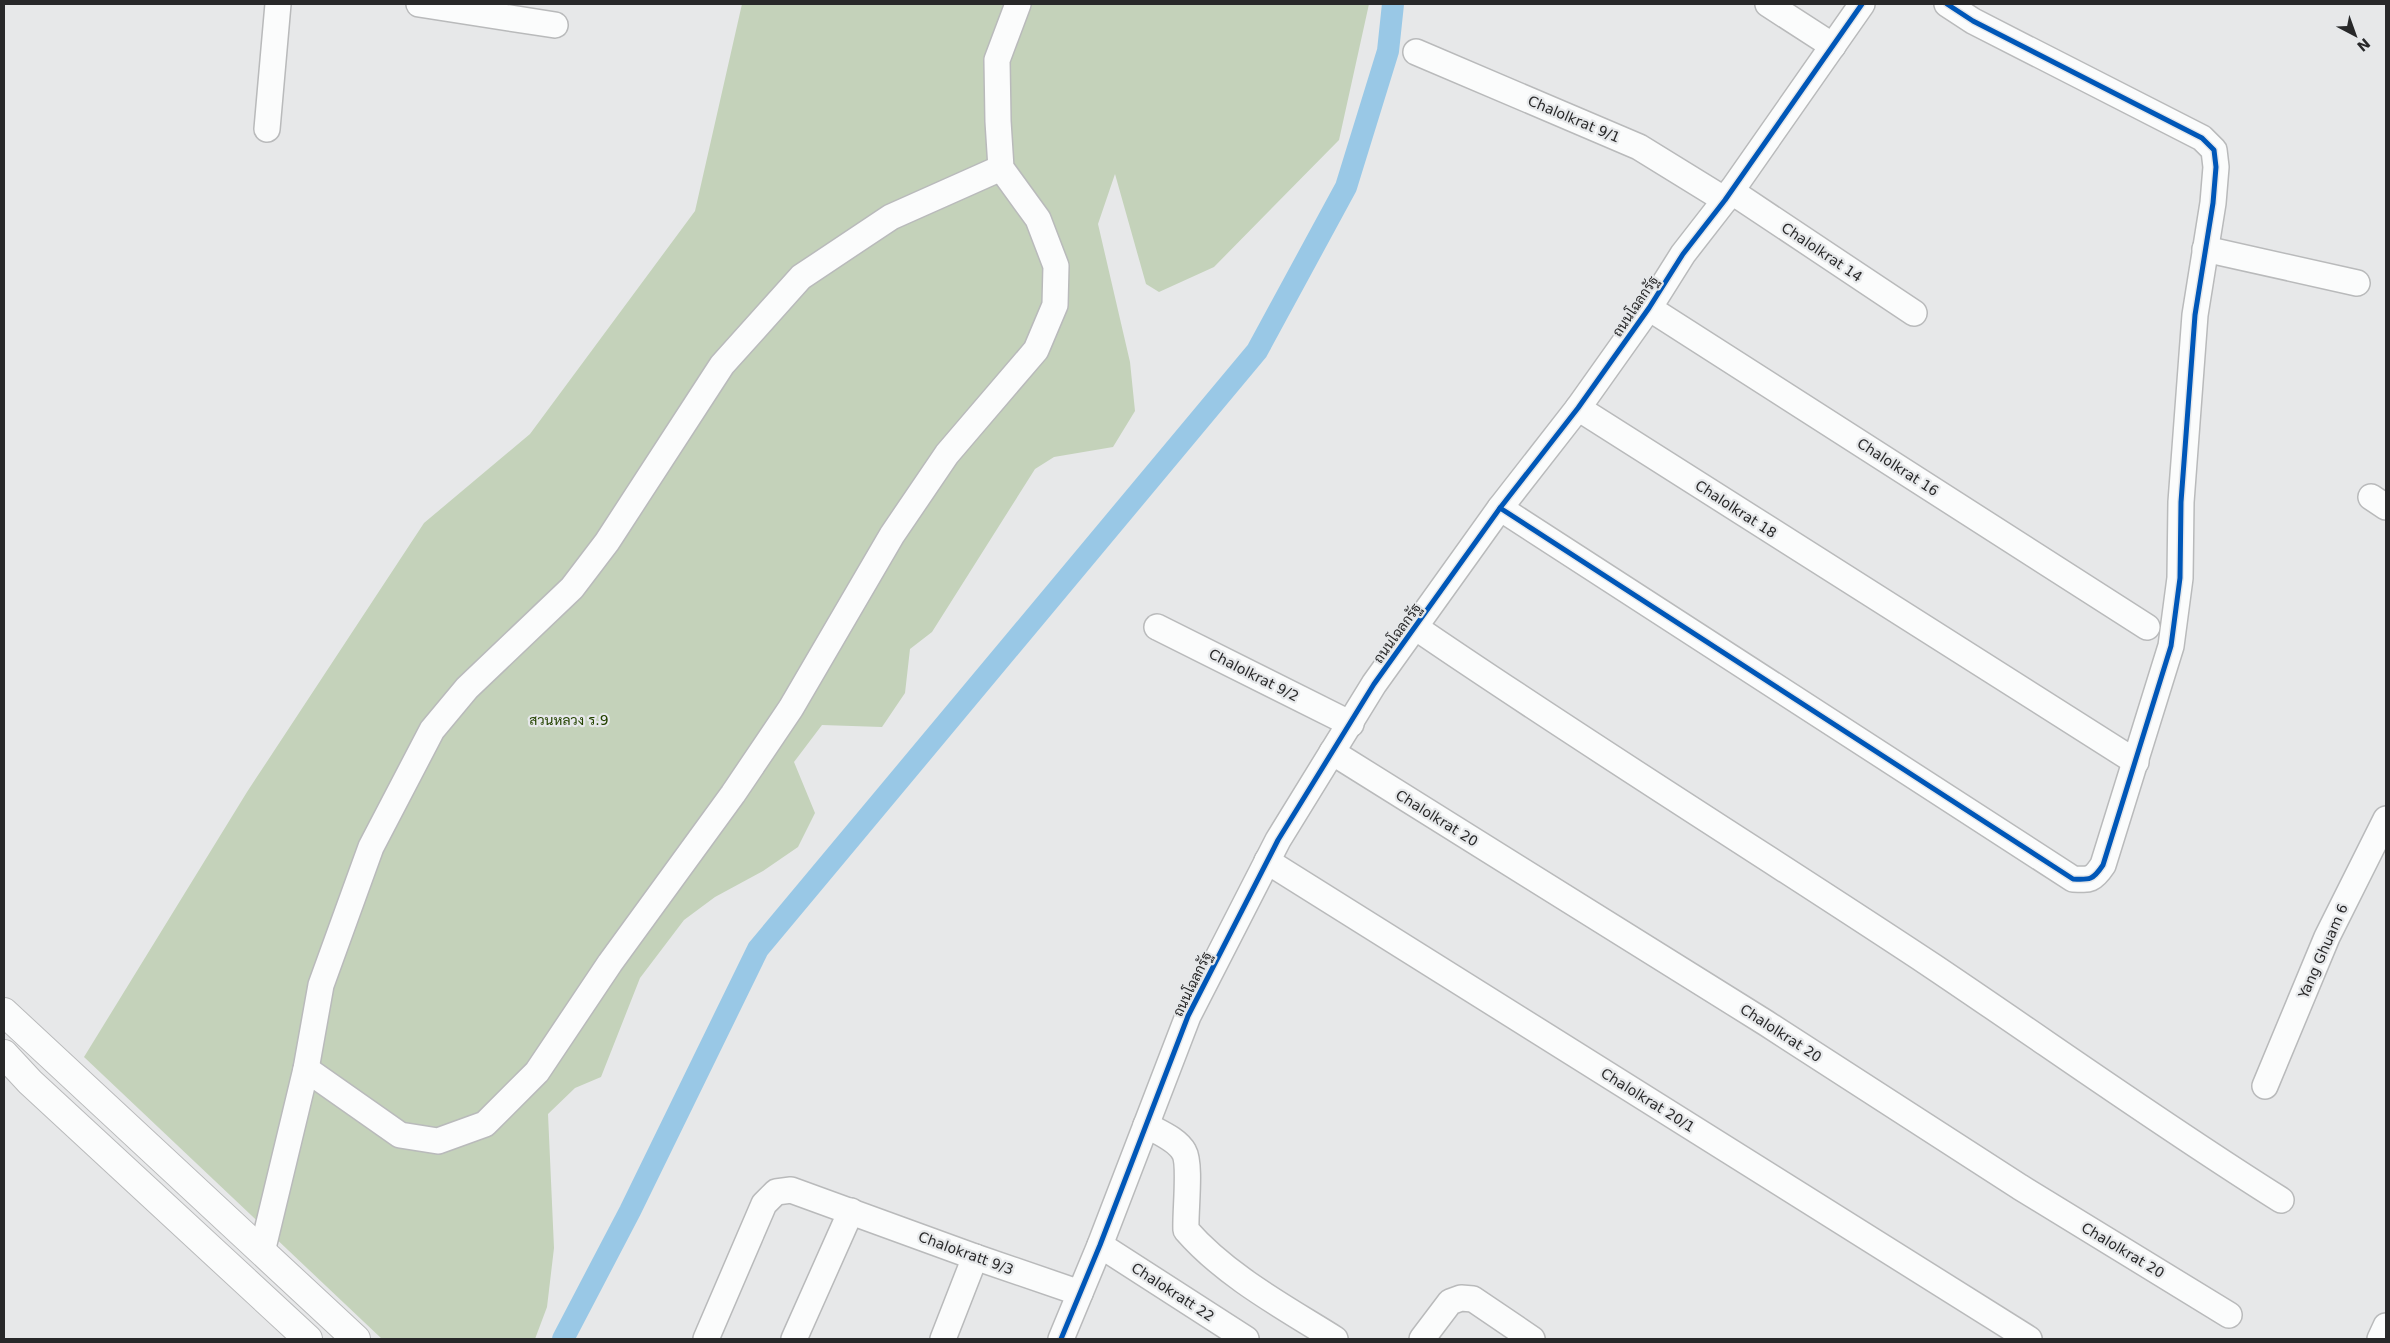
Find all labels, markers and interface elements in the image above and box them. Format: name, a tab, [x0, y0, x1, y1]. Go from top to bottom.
north arrow	[2330, 10, 2380, 60]
text: N	[2354, 35, 2373, 55]
street label: Chalolkrat 9/1	[1526, 92, 1622, 146]
street label: Chalolkrat 14	[1779, 219, 1865, 285]
street label: ถนนโฉลกรัฐ	[1609, 273, 1662, 340]
street label: Chalolkrat 16	[1854, 435, 1942, 499]
street label: Chalolkrat 18	[1692, 477, 1780, 541]
street label: ถนนโฉลกรัฐ	[1370, 600, 1425, 667]
street label: Chalolkrat 9/2	[1206, 646, 1302, 704]
park label: สวนหลวง ร.9	[529, 712, 609, 728]
street label: Chalolkrat 20	[1393, 786, 1481, 850]
street label: Yang Ghuam 6	[2295, 901, 2351, 1002]
street label: ถนนโฉลกรัฐ	[1170, 949, 1215, 1019]
street label: Chalolkrat 20	[1737, 1001, 1825, 1065]
street label: Chalolkrat 20/1	[1598, 1065, 1698, 1135]
street label: Chalolkrat 20	[2079, 1219, 2167, 1281]
street label: Chalokratt 9/3	[916, 1228, 1016, 1278]
street label: Chalokratt 22	[1129, 1259, 1217, 1325]

